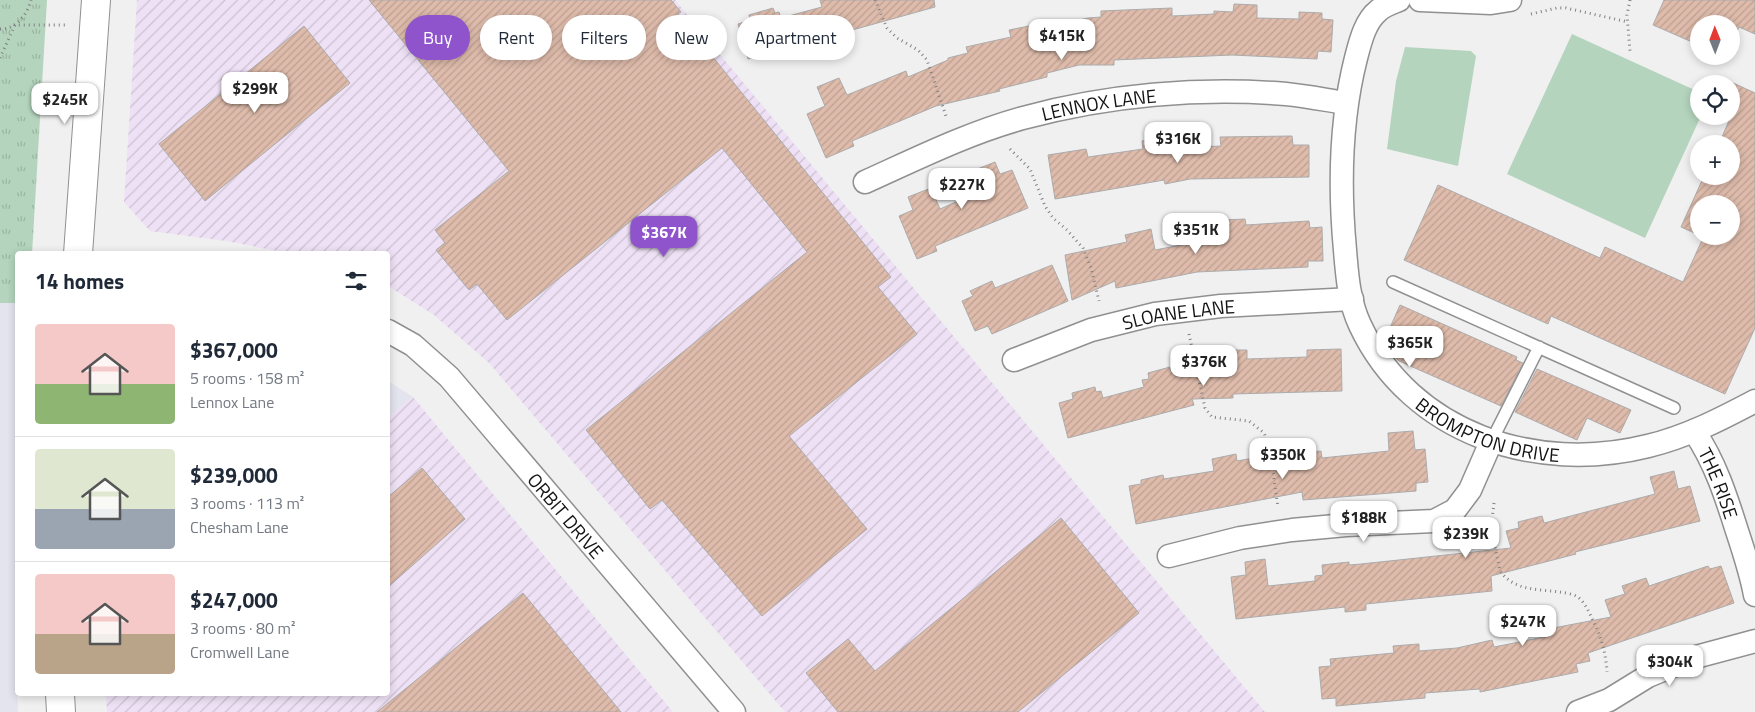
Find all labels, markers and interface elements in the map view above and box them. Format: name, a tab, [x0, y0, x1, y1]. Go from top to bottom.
chip: Buy	[405, 15, 470, 60]
chip: Rent	[480, 15, 552, 60]
chip: Filters	[562, 15, 646, 60]
chip: New	[656, 15, 727, 60]
chip: Apartment	[737, 15, 855, 60]
north arrow	[1690, 15, 1740, 65]
map controls	[1690, 15, 1740, 245]
pin: $415K	[1027, 18, 1097, 61]
text: $415K	[1039, 23, 1085, 47]
pin: $299K	[220, 72, 290, 114]
button: locate	[1690, 75, 1740, 125]
text: $299K	[232, 76, 278, 100]
street label: LENNOX LANE	[1038, 80, 1158, 127]
pin: $245K	[30, 82, 100, 125]
text: $245K	[42, 87, 88, 111]
pin: $316K	[1143, 121, 1213, 164]
text: $316K	[1155, 126, 1201, 150]
button: +	[1690, 135, 1740, 185]
pin: $227K	[927, 168, 997, 210]
text: $227K	[939, 172, 985, 196]
button: −	[1690, 195, 1740, 245]
pin: $351K	[1161, 212, 1231, 255]
pin: $367K	[629, 216, 699, 258]
text: $351K	[1173, 217, 1219, 241]
text: $367K	[641, 220, 687, 244]
text: 14 homes	[35, 265, 124, 297]
icon: filters	[342, 267, 370, 295]
street label: SLOANE LANE	[1119, 291, 1236, 336]
pin: $365K	[1375, 326, 1445, 368]
text: $365K	[1387, 330, 1433, 354]
text: $367,000	[190, 334, 278, 366]
icon: home	[75, 344, 135, 404]
pin: $376K	[1169, 344, 1239, 387]
text: $376K	[1181, 349, 1227, 373]
text: 5 rooms · 158 m²	[190, 366, 304, 390]
street label: BROMPTON DRIVE	[1410, 389, 1561, 469]
text: Lennox Lane	[190, 390, 274, 414]
pin: $350K	[1248, 438, 1318, 480]
text: $350K	[1260, 442, 1306, 466]
street label: THE RISE	[1692, 442, 1747, 522]
text: $239,000	[190, 459, 278, 491]
street label: ORBIT DRIVE	[521, 466, 611, 564]
icon: home	[75, 469, 135, 529]
text: 3 rooms · 113 m²	[190, 491, 304, 515]
pin: $188K	[1329, 500, 1399, 543]
text: $188K	[1341, 505, 1387, 529]
text: Chesham Lane	[190, 515, 289, 539]
pin: $239K	[1431, 516, 1501, 559]
text: $239K	[1443, 521, 1489, 545]
text: $247,000	[190, 584, 278, 616]
icon: home	[75, 594, 135, 654]
pin: $247K	[1488, 604, 1558, 647]
text: $247K	[1500, 609, 1546, 633]
text: 3 rooms · 80 m²	[190, 616, 295, 640]
text: Cromwell Lane	[190, 640, 289, 664]
pin: $304K	[1635, 644, 1705, 687]
text: $304K	[1647, 649, 1693, 673]

